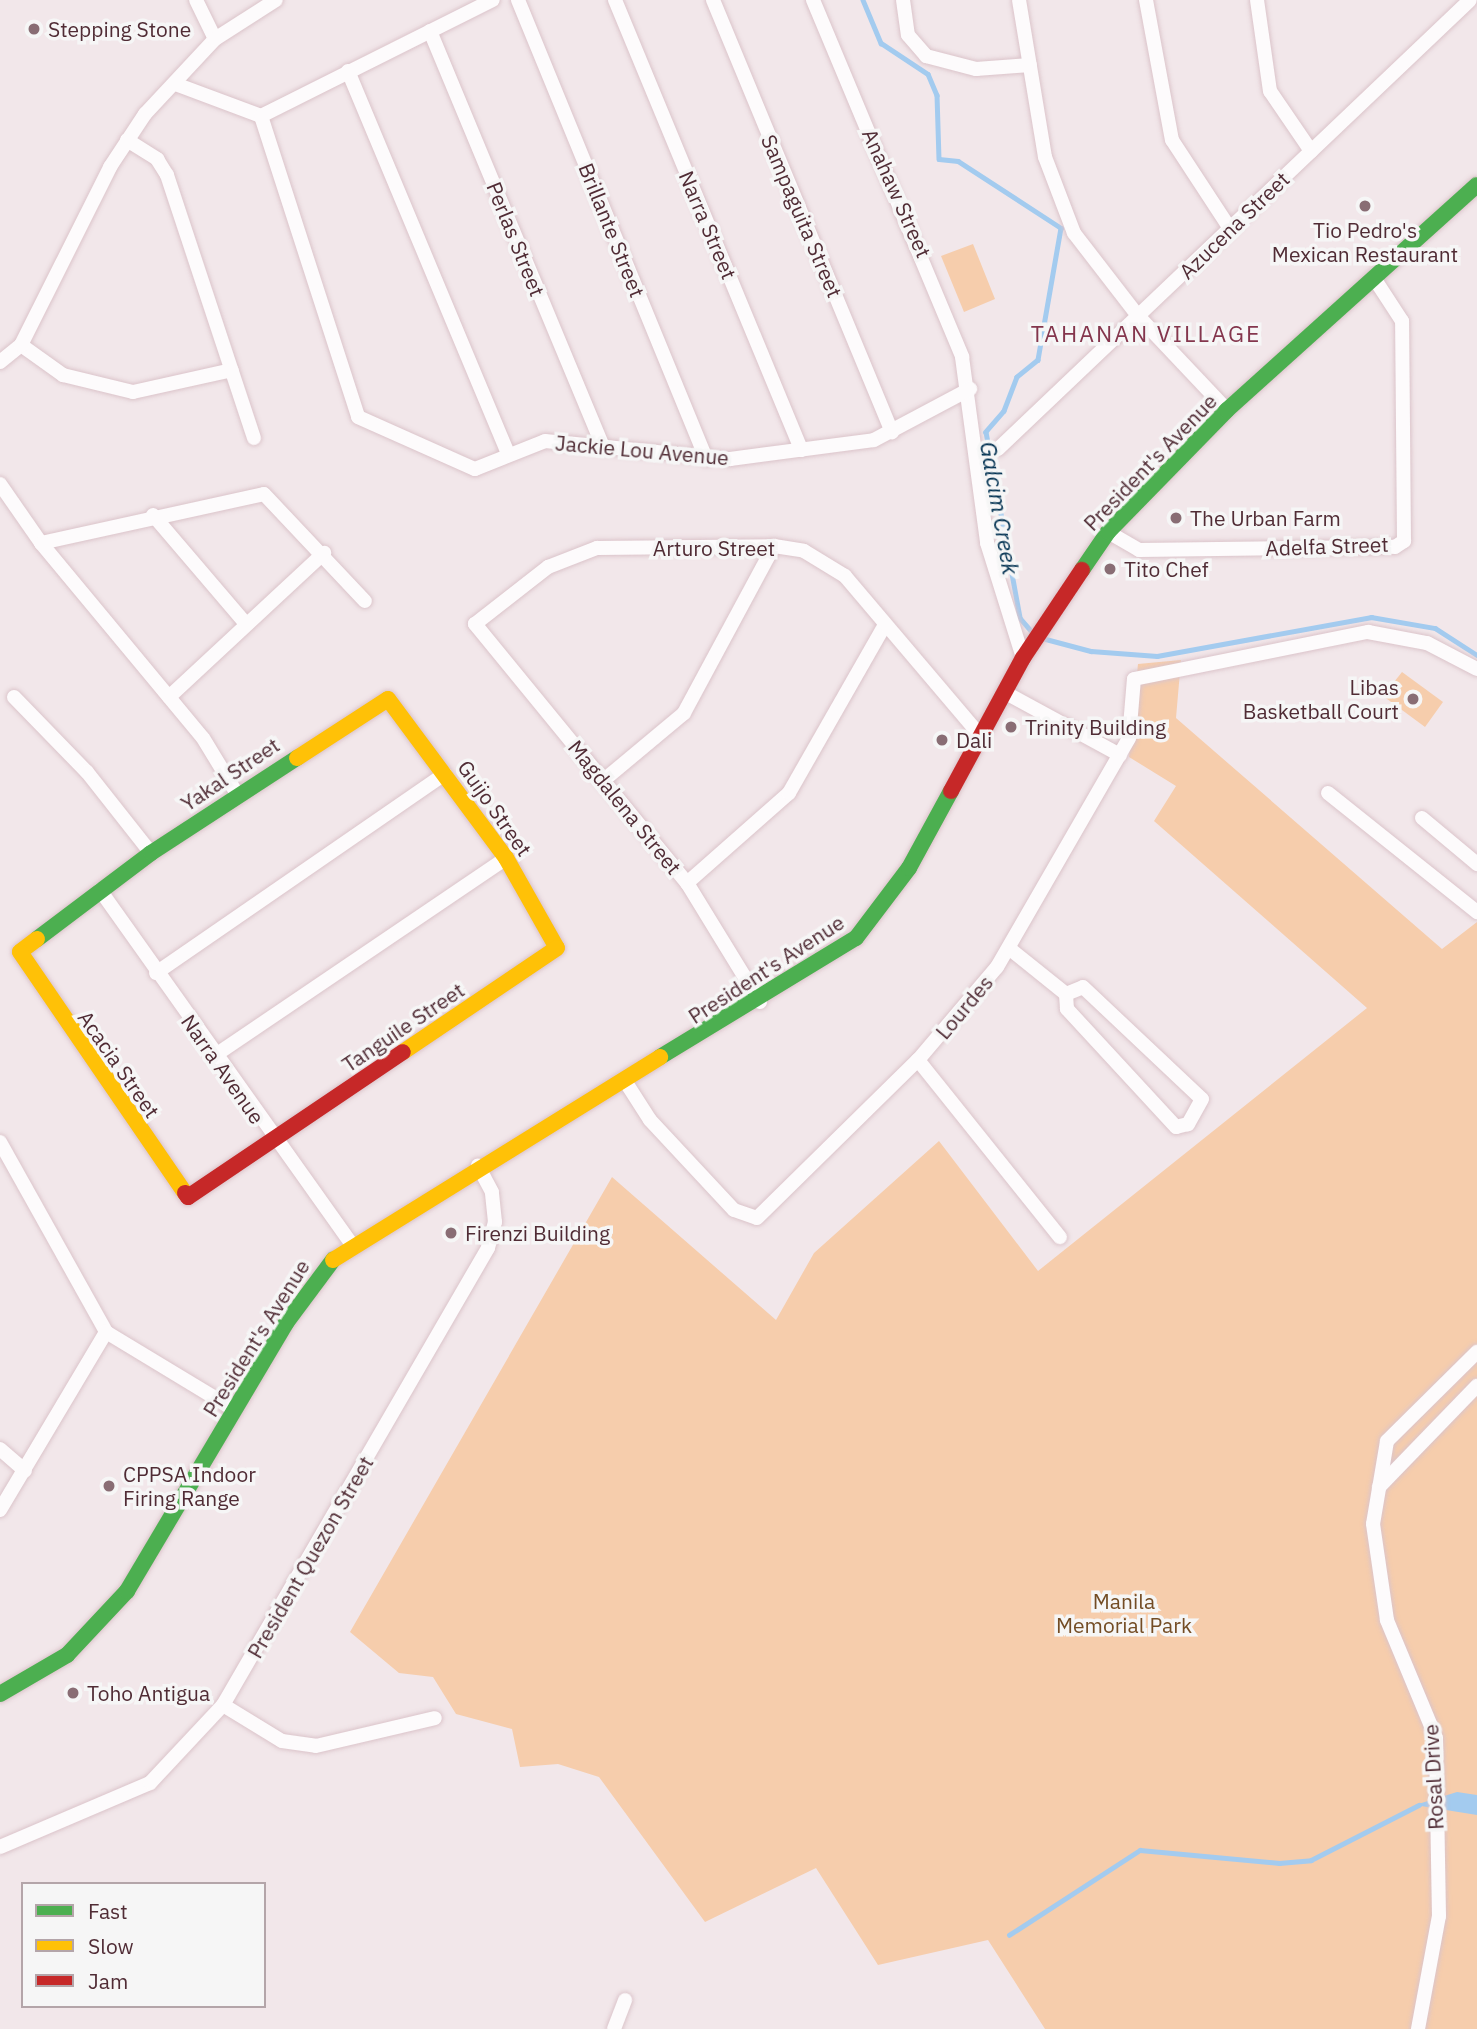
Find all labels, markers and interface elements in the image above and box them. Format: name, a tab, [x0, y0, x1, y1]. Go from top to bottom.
place label: Stepping Stone	[48, 16, 191, 42]
marker: Stepping Stone	[26, 21, 42, 37]
street label: Anahaw Street	[857, 125, 937, 261]
street label: Sampaguita Street	[756, 131, 848, 301]
street label: Brillante Street	[574, 159, 650, 301]
street label: Azucena Street	[1174, 166, 1294, 284]
street label: Narra Street	[674, 167, 742, 283]
street label: Perlas Street	[482, 178, 550, 300]
marker: Tio Pedro's Mexican Restaurant	[1357, 198, 1373, 214]
place label: Tio Pedro's Mexican Restaurant	[1272, 217, 1458, 267]
district label: TAHANAN VILLAGE	[1033, 319, 1259, 347]
street label: President's Avenue	[1078, 388, 1222, 536]
street label: Jackie Lou Avenue	[554, 430, 730, 470]
water label: Galcim Creek	[975, 439, 1025, 577]
place label: The Urban Farm	[1190, 505, 1341, 531]
marker: The Urban Farm	[1168, 510, 1184, 526]
street label: Adelfa Street	[1265, 531, 1389, 561]
street label: Arturo Street	[653, 535, 775, 561]
place label: Tito Chef	[1124, 556, 1209, 582]
marker: Tito Chef	[1102, 561, 1118, 577]
place label: Libas Basketball Court	[1243, 674, 1399, 724]
marker: Libas Basketball Court	[1405, 691, 1421, 707]
place label: Trinity Building	[1025, 714, 1166, 740]
marker: Trinity Building	[1003, 719, 1019, 735]
place label: Dali	[956, 727, 992, 753]
street label: Yakal Street	[176, 732, 284, 816]
marker: Dali	[934, 732, 950, 748]
street label: Magdalena Street	[563, 735, 687, 879]
street label: Guijo Street	[453, 755, 537, 861]
street label: President's Avenue	[683, 909, 849, 1029]
street label: Lourdes	[930, 970, 998, 1044]
street label: Tanguile Street	[337, 977, 469, 1077]
street label: Acacia Street	[73, 1006, 165, 1122]
street label: Narra Avenue	[176, 1009, 270, 1129]
place label: Firenzi Building	[465, 1220, 610, 1246]
marker: Firenzi Building	[443, 1225, 459, 1241]
street label: President's Avenue	[197, 1255, 315, 1421]
street label: President Quezon Street	[242, 1452, 378, 1662]
place label: CPPSA Indoor Firing Range	[123, 1461, 256, 1511]
marker: CPPSA Indoor Firing Range	[101, 1478, 117, 1494]
park label: Manila Memorial Park	[1056, 1588, 1192, 1638]
place label: Toho Antigua	[87, 1680, 210, 1706]
marker: Toho Antigua	[65, 1685, 81, 1701]
street label: Rosal Drive	[1418, 1724, 1448, 1830]
legend	[21, 1882, 266, 2008]
text: Fast	[88, 1897, 128, 1925]
text: Slow	[88, 1932, 134, 1960]
text: Jam	[88, 1967, 128, 1995]

